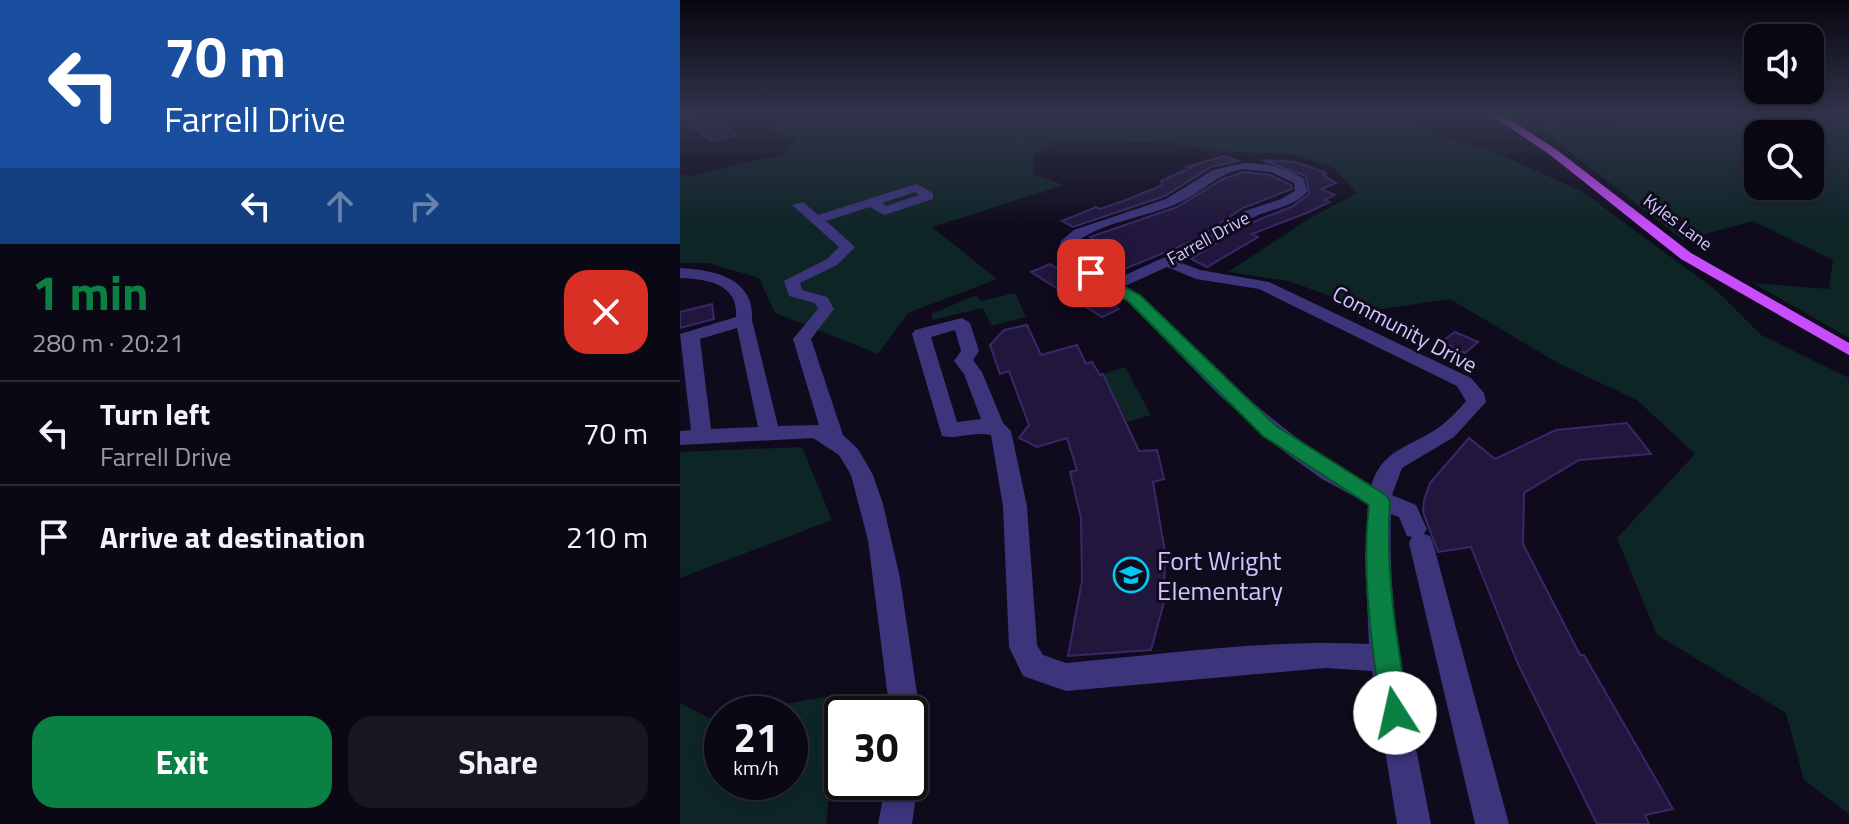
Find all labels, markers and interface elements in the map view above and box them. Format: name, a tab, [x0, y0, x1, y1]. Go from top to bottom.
text: 70 m	[164, 14, 286, 99]
map controls	[1744, 24, 1824, 200]
button: sound	[1744, 24, 1824, 104]
icon: left	[32, 32, 136, 136]
text: Farrell Drive	[164, 91, 346, 146]
button: search	[1744, 120, 1824, 200]
icon: left	[234, 184, 278, 228]
icon: ahead	[318, 184, 362, 228]
icon: right	[402, 184, 446, 228]
street label: Kyles Lane	[1638, 187, 1718, 257]
street label: Farrell Drive	[1162, 204, 1254, 272]
pin	[1057, 239, 1125, 307]
icon: arrive	[1069, 251, 1113, 295]
text: 1 min	[32, 256, 149, 329]
button: close	[564, 270, 648, 354]
street label: Community Drive	[1326, 276, 1484, 382]
text: 280 m · 20:21	[32, 323, 184, 362]
text: Turn left	[100, 391, 210, 437]
text: 70 m	[583, 410, 648, 456]
icon: left	[32, 411, 76, 455]
text: Farrell Drive	[100, 437, 231, 476]
text: Arrive at destination	[100, 514, 365, 560]
text: 210 m	[566, 514, 648, 560]
icon: arrive	[32, 515, 76, 559]
place label: Fort Wright Elementary	[1157, 541, 1283, 610]
school or university icon: Fort Wright Elementary	[1112, 556, 1150, 594]
position arrow	[1353, 671, 1437, 755]
speed limit sign: 30	[824, 696, 928, 800]
text: 21	[734, 707, 778, 768]
button: Exit	[32, 716, 332, 808]
button: Share	[348, 716, 648, 808]
text: km/h	[733, 752, 779, 783]

